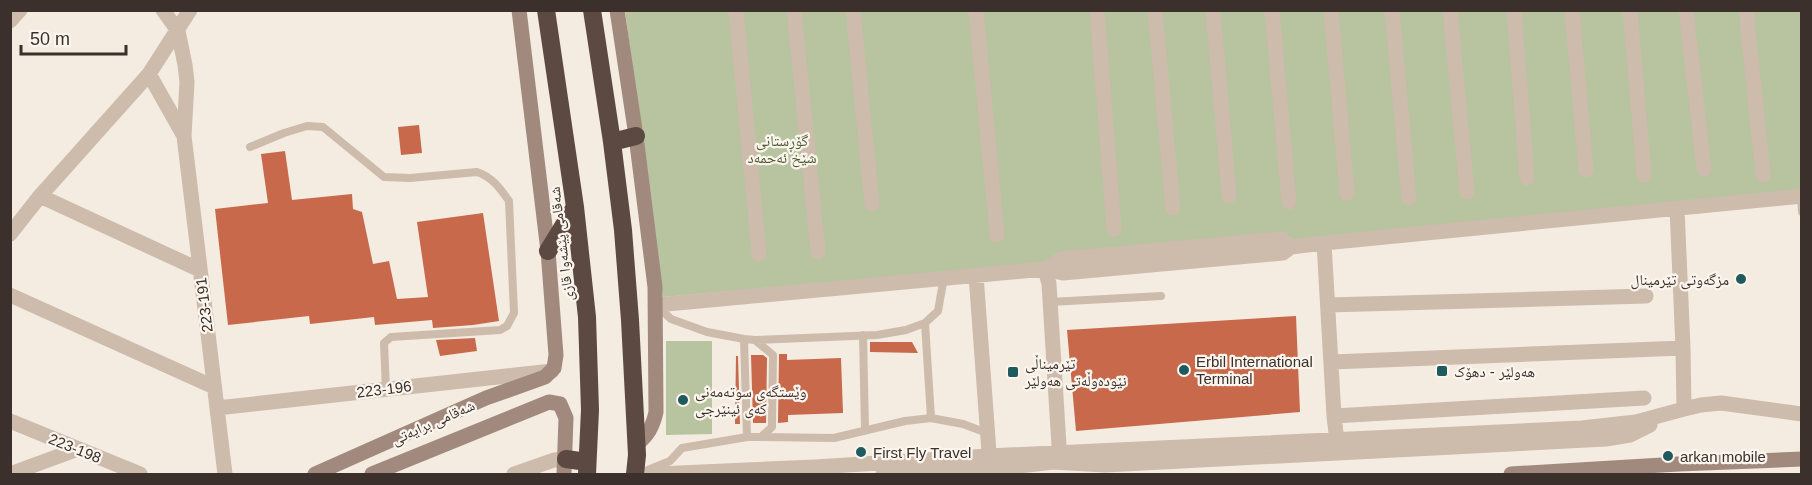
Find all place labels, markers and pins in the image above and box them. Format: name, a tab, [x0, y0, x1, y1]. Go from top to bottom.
place label: مزگەوتی تێرمینال	[1631, 271, 1729, 290]
marker: مزگەوتی تێرمینال	[1734, 272, 1748, 286]
place label: Erbil International Terminal	[1196, 353, 1313, 387]
place label: تێرمیناڵی نێودەوڵەتی هەولێر	[1024, 354, 1127, 391]
marker: Erbil International Terminal	[1177, 363, 1191, 377]
place label: هەولێر - دهۆک	[1454, 363, 1535, 381]
marker: هەولێر - دهۆک	[1435, 364, 1449, 378]
marker: تێرمیناڵی نێودەوڵەتی هەولێر	[1006, 365, 1020, 379]
place label: وێستگەی سوتەمەنی کەی ئینێرجی	[695, 383, 806, 419]
marker: وێستگەی سوتەمەنی کەی ئینێرجی	[676, 393, 690, 407]
place label: First Fly Travel	[873, 444, 971, 461]
marker: First Fly Travel	[854, 445, 868, 459]
place label: arkan mobile	[1680, 448, 1766, 465]
marker: arkan mobile	[1661, 449, 1675, 463]

